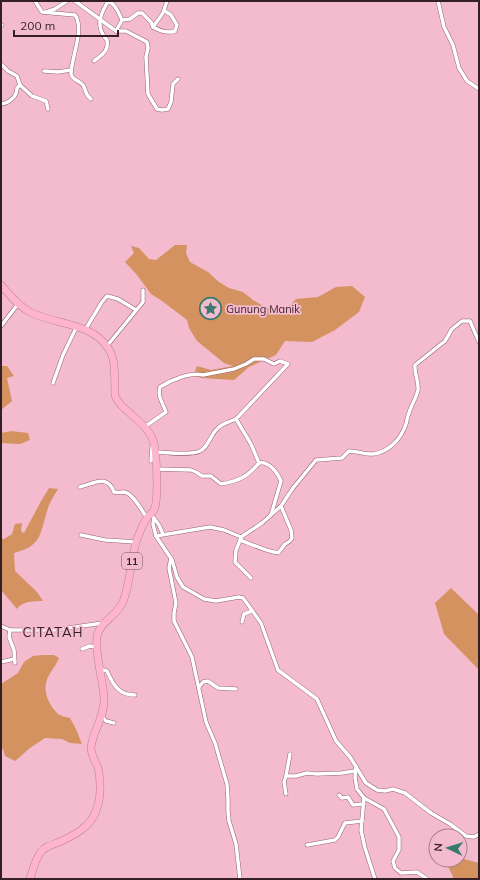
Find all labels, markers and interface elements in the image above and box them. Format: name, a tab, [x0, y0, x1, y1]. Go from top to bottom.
scale bar	[14, 12, 118, 38]
text: 200 m	[20, 18, 55, 33]
place icon: Gunung Manik	[197, 296, 223, 322]
place label: Gunung Manik	[226, 302, 300, 316]
road number: 11	[122, 553, 142, 569]
district label: CITATAH	[22, 624, 84, 640]
north arrow	[428, 828, 468, 868]
text: N	[431, 843, 445, 852]

